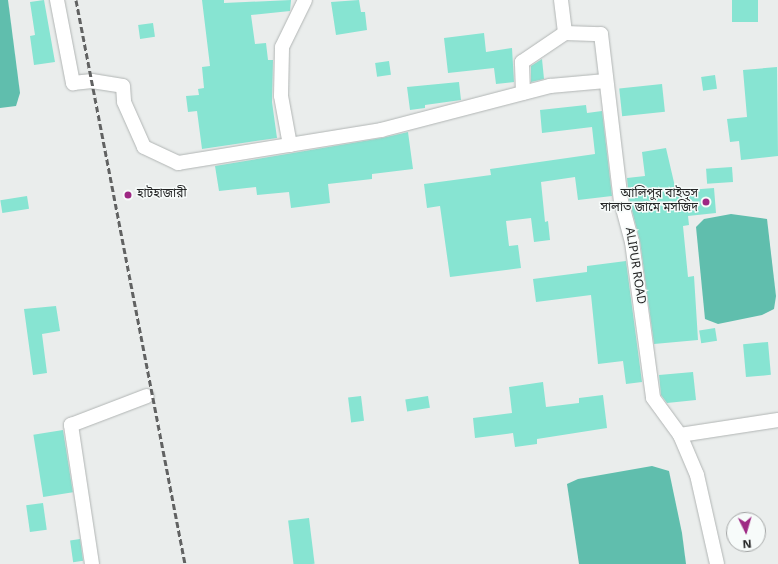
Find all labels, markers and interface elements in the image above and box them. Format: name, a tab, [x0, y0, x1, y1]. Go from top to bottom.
place label: হাটহাজারী	[137, 188, 187, 202]
place label: আলিপুর বাইতুস সালাত জামে মসজিদ	[600, 188, 698, 216]
marker: হাটহাজারী	[122, 189, 134, 201]
marker: আলিপুর বাইতুস সালাত জামে মসজিদ	[701, 197, 711, 207]
street label: ALIPUR ROAD	[621, 227, 647, 305]
north arrow	[726, 512, 766, 552]
text: N	[742, 536, 752, 550]

